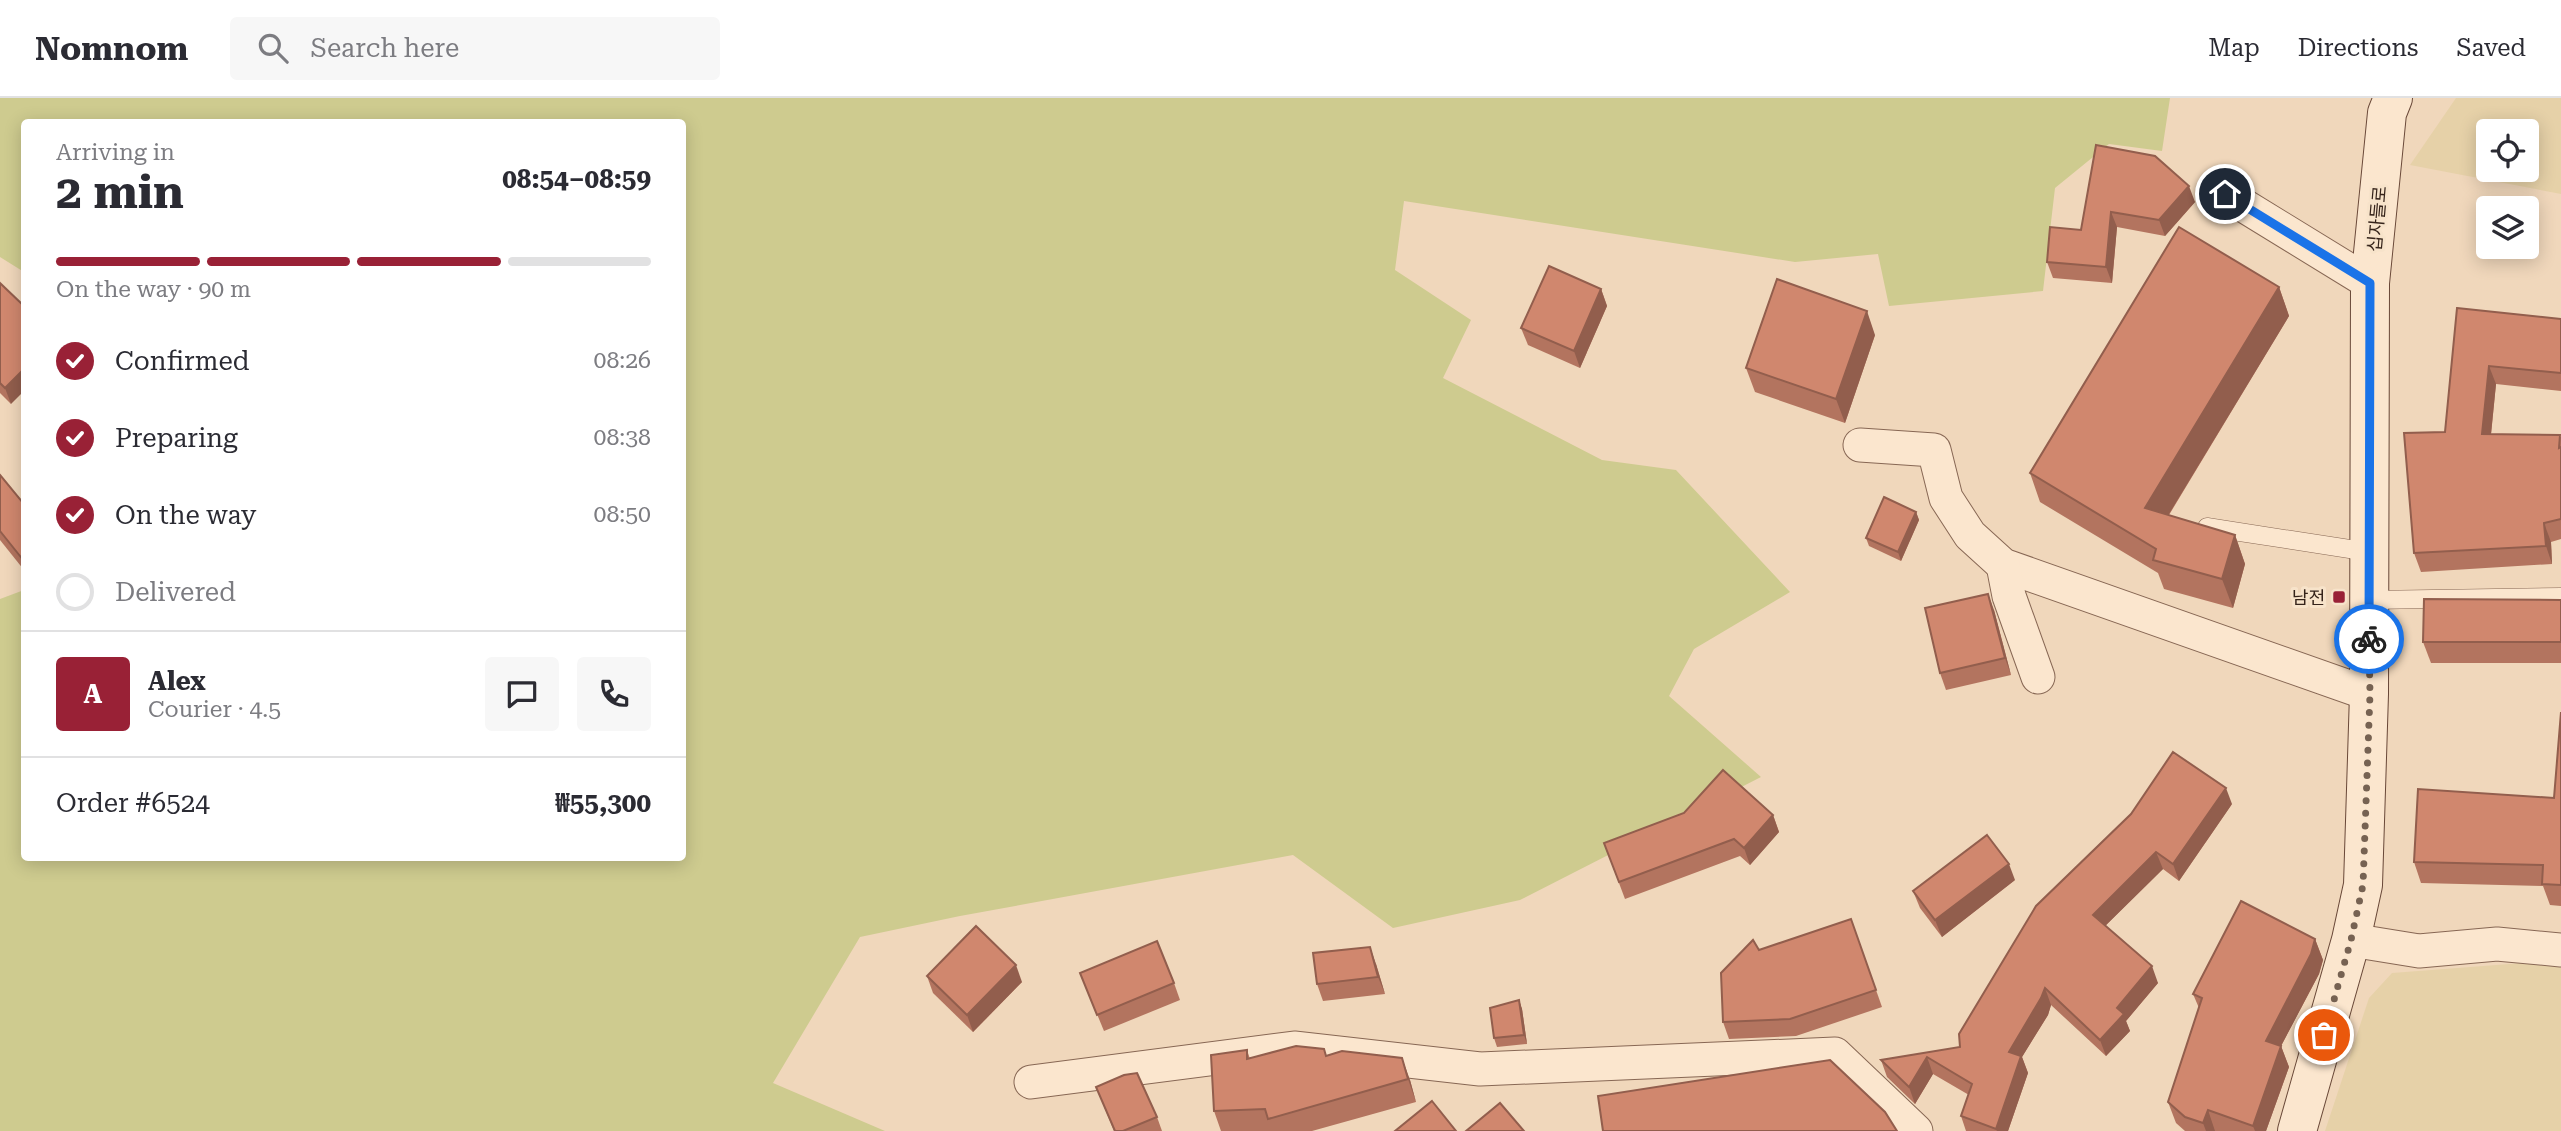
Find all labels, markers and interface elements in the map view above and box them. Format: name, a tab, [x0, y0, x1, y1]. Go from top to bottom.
search box	[230, 17, 720, 80]
text: Nomnom	[35, 29, 188, 68]
icon: search	[254, 29, 292, 67]
text: Search here	[310, 33, 459, 63]
text: Map	[2208, 34, 2260, 62]
text: Directions	[2298, 34, 2418, 62]
text: Saved	[2456, 34, 2526, 62]
map controls	[2476, 119, 2539, 259]
button: locate	[2476, 119, 2539, 182]
text: Arriving in	[56, 139, 175, 166]
text: 08:54–08:59	[502, 164, 651, 194]
pin	[2195, 164, 2255, 224]
text: 2 min	[56, 165, 184, 219]
icon: home	[2206, 175, 2244, 213]
street label: 십자들로	[2364, 185, 2390, 253]
button: layers	[2476, 196, 2539, 259]
text: On the way · 90 m	[56, 276, 251, 303]
icon: check	[56, 342, 94, 380]
text: Confirmed	[115, 346, 250, 376]
text: 08:26	[594, 347, 651, 374]
icon: check	[56, 419, 94, 457]
text: Preparing	[115, 423, 238, 453]
text: 08:38	[594, 424, 651, 451]
icon: check	[56, 496, 94, 534]
text: On the way	[115, 500, 256, 530]
text: 08:50	[594, 501, 651, 528]
text: Delivered	[115, 577, 236, 607]
place label: 남전	[2292, 587, 2325, 608]
marker: 남전	[2331, 589, 2347, 605]
courier	[2334, 604, 2404, 674]
icon: bike	[2350, 620, 2388, 658]
button: chat	[485, 657, 559, 731]
button: phone	[577, 657, 651, 731]
text: Alex	[148, 666, 206, 696]
text: A	[84, 679, 102, 709]
text: Courier · 4.5	[148, 696, 281, 723]
text: Order #6524	[56, 788, 210, 818]
text: ₩55,300	[555, 788, 651, 818]
pin	[2294, 1005, 2354, 1065]
icon: bag	[2305, 1016, 2343, 1054]

